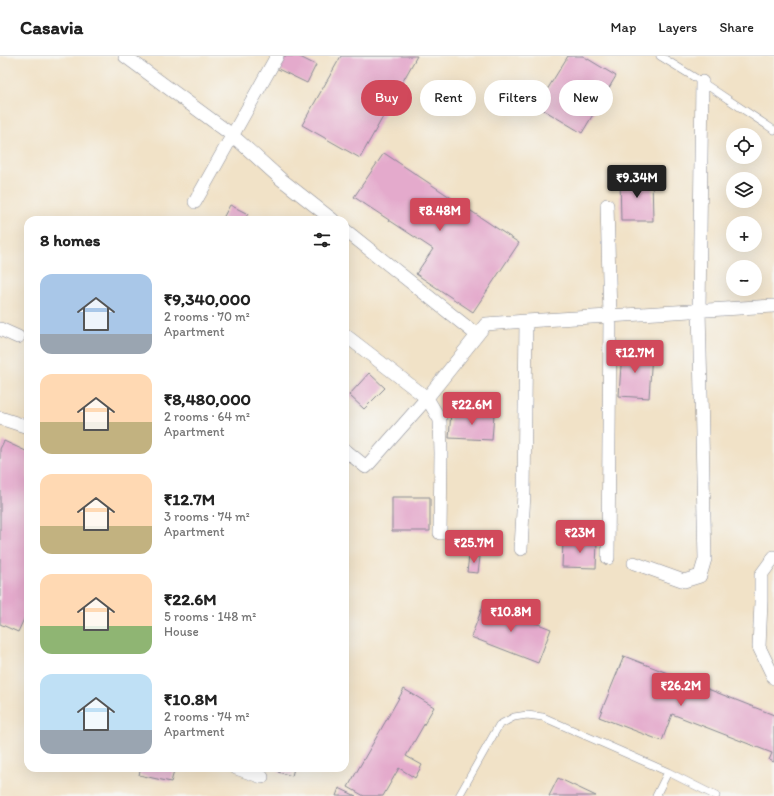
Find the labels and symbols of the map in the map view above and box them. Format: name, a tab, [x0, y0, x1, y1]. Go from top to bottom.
pin: ₹9.34M	[604, 165, 670, 199]
pin: ₹8.48M	[407, 198, 473, 232]
pin: ₹12.7M	[602, 340, 668, 374]
pin: ₹22.6M	[439, 392, 505, 426]
pin: ₹23M	[556, 520, 604, 554]
pin: ₹25.7M	[441, 530, 507, 564]
pin: ₹10.8M	[478, 599, 544, 633]
pin: ₹26.2M	[648, 673, 714, 707]

